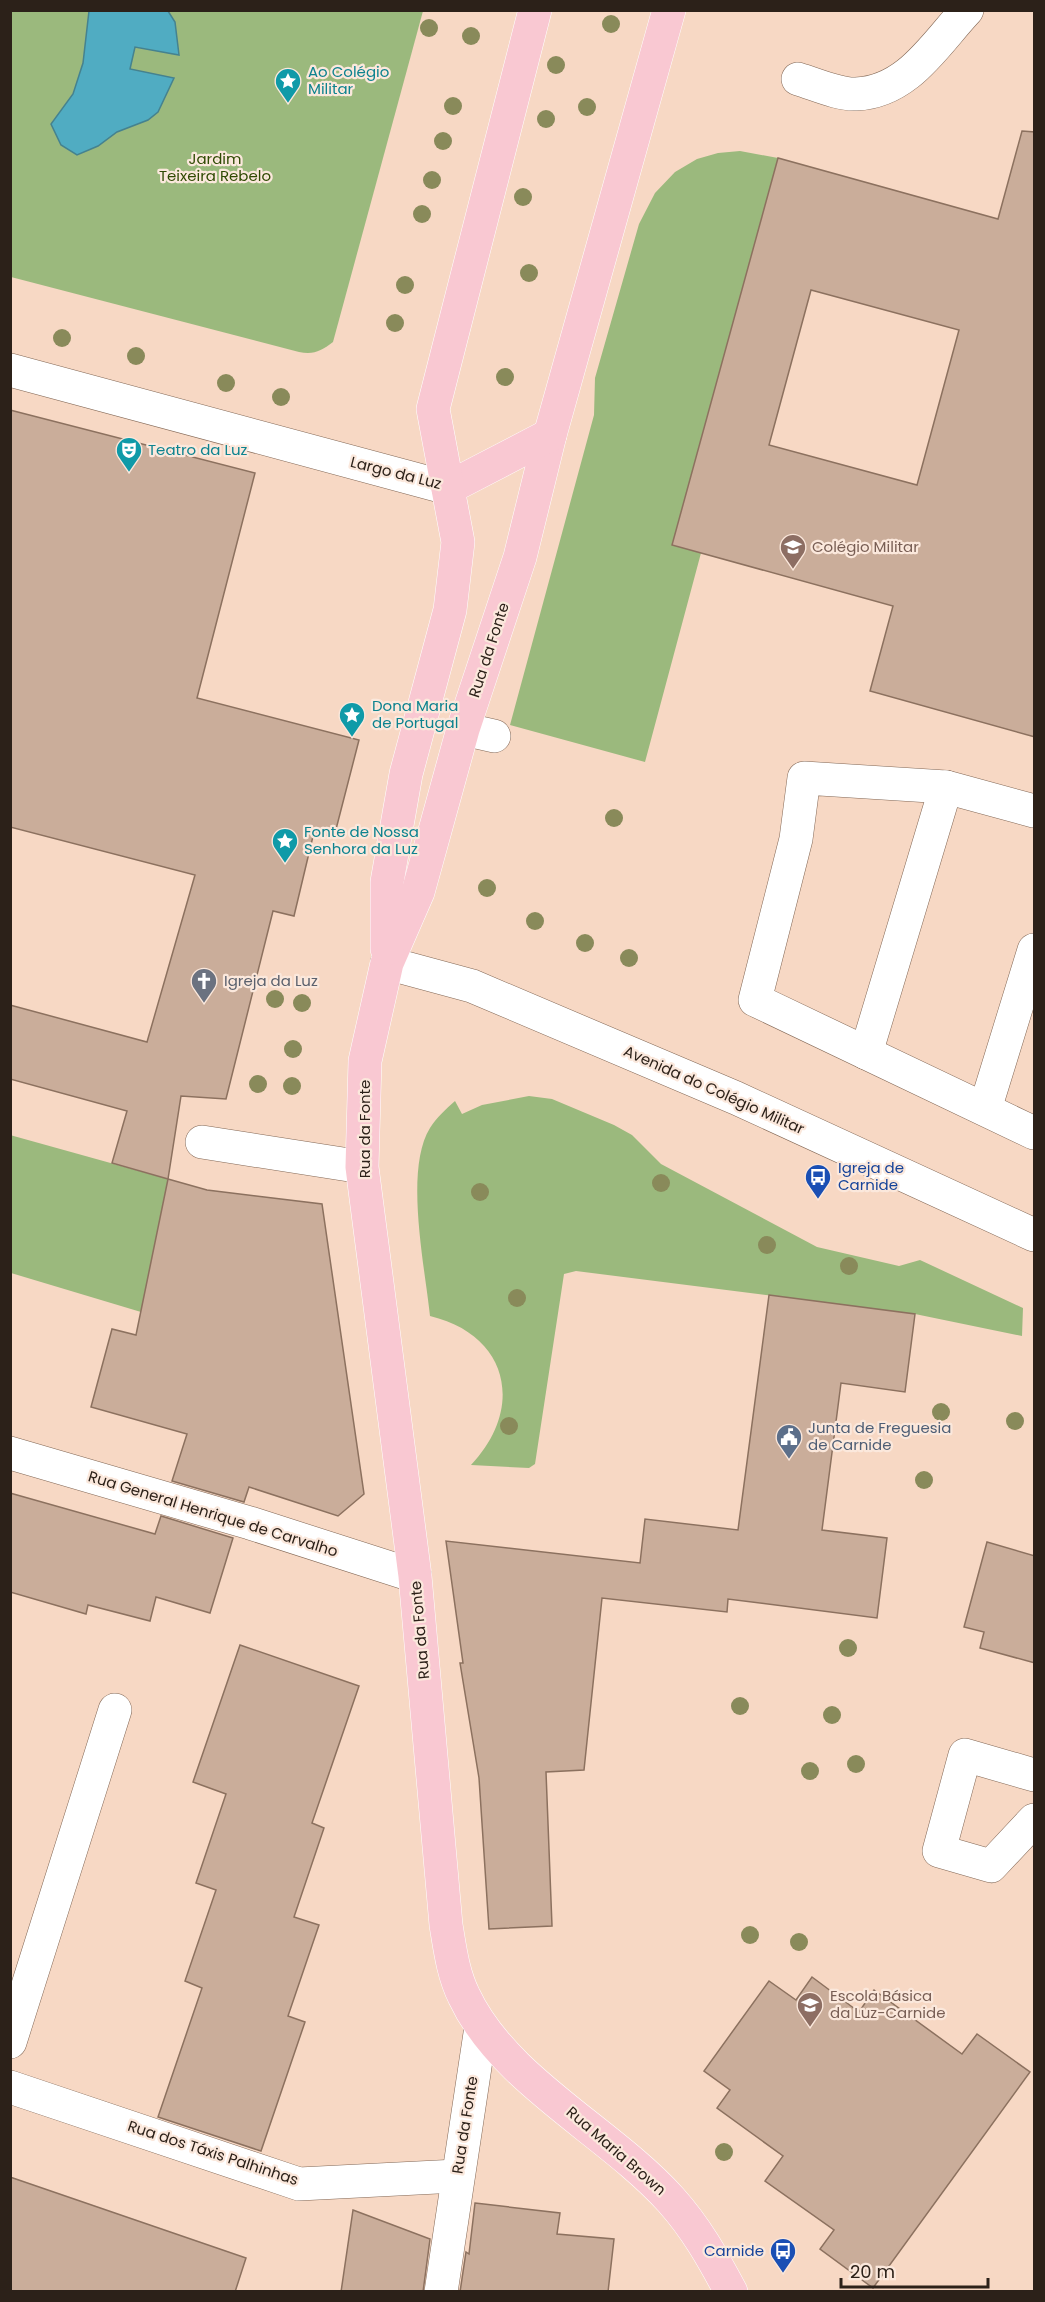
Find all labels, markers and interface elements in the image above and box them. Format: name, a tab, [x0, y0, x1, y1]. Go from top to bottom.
place label: Ao Colégio Militar	[308, 61, 389, 99]
place icon: Ao Colégio Militar	[273, 66, 303, 104]
park label: Jardim Teixeira Rebelo	[159, 148, 271, 186]
theatre icon: Teatro da Luz	[114, 435, 144, 473]
place label: Teatro da Luz	[148, 439, 248, 460]
street label: Largo da Luz	[348, 451, 444, 494]
school or university icon: Colégio Militar	[778, 532, 808, 570]
place label: Colégio Militar	[812, 536, 919, 557]
street label: Rua da Fonte	[463, 600, 514, 700]
place label: Dona Maria de Portugal	[372, 695, 458, 733]
place icon: Dona Maria de Portugal	[337, 700, 367, 738]
place label: Fonte de Nossa Senhora da Luz	[304, 821, 419, 859]
place icon: Fonte de Nossa Senhora da Luz	[270, 826, 300, 864]
church icon: Igreja da Luz	[189, 966, 219, 1004]
place label: Igreja da Luz	[224, 970, 318, 991]
street label: Avenida do Colégio Militar	[620, 1040, 808, 1139]
street label: Rua da Fonte	[354, 1080, 375, 1178]
place label: Igreja de Carnide	[838, 1157, 904, 1195]
bus stop icon: Igreja de Carnide	[803, 1162, 833, 1200]
place label: Junta de Freguesia de Carnide	[808, 1417, 951, 1455]
public building icon: Junta de Freguesia de Carnide	[774, 1422, 804, 1460]
street label: Rua General Henrique de Carvalho	[86, 1465, 341, 1562]
street label: Rua da Fonte	[405, 1580, 434, 1680]
place label: Escola Básica da Luz-Carnide	[830, 1985, 946, 2023]
school or university icon: Escola Básica da Luz-Carnide	[795, 1990, 825, 2028]
street label: Rua da Fonte	[446, 2075, 483, 2175]
street label: Rua Maria Brown	[562, 2101, 671, 2200]
street label: Rua dos Táxis Palhinhas	[125, 2115, 301, 2190]
bus stop icon: Carnide	[768, 2236, 798, 2274]
place label: Carnide	[704, 2240, 764, 2261]
scale bar	[841, 2251, 988, 2289]
text: 20 m	[850, 2259, 895, 2284]

